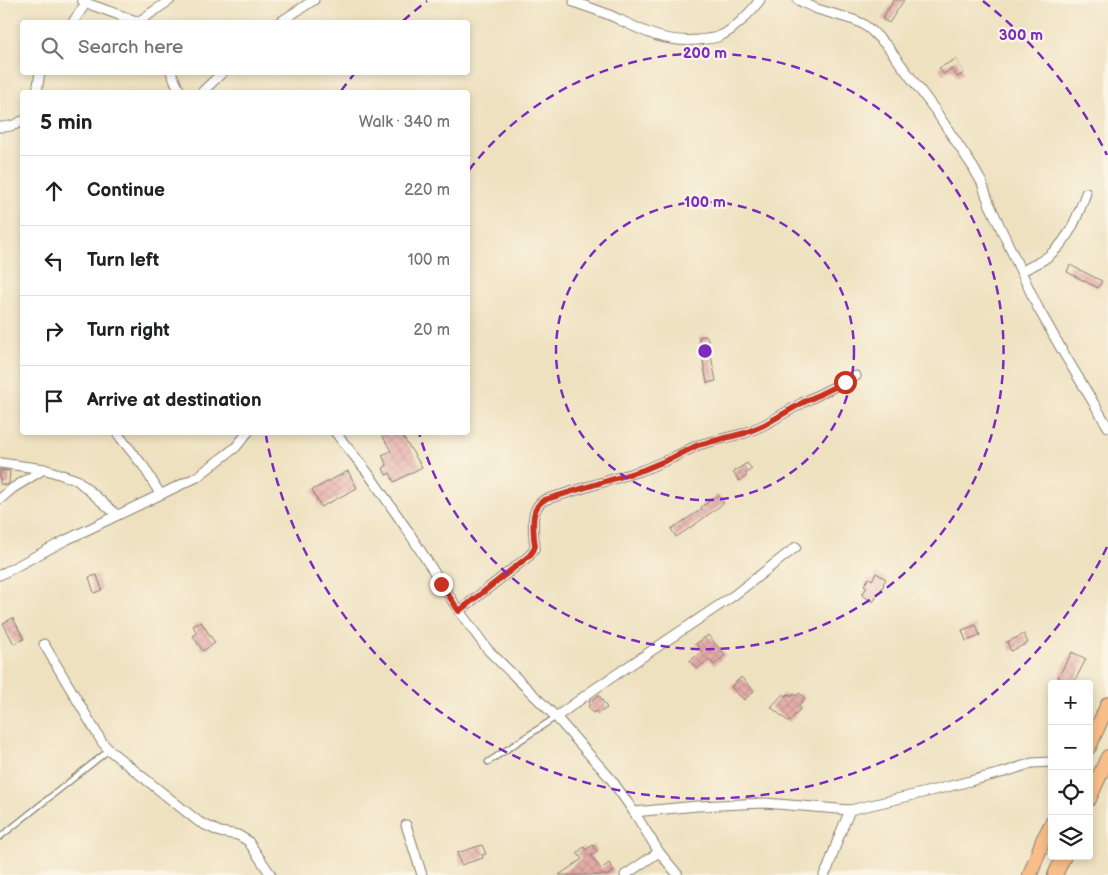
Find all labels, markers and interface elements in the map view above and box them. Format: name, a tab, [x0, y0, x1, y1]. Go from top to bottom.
search box	[20, 20, 470, 75]
text: 300 m	[999, 26, 1043, 45]
icon: search	[38, 34, 66, 62]
text: Search here	[78, 36, 183, 59]
text: 200 m	[683, 44, 727, 63]
text: 5 min	[40, 110, 93, 135]
text: Walk · 340 m	[359, 113, 450, 132]
icon: ahead	[40, 177, 68, 205]
text: Continue	[87, 179, 165, 202]
text: 220 m	[404, 181, 450, 200]
text: 100 m	[684, 193, 726, 212]
icon: left	[40, 247, 68, 275]
text: Turn left	[87, 249, 159, 272]
text: 100 m	[407, 251, 450, 270]
icon: right	[40, 317, 68, 345]
text: Turn right	[87, 319, 170, 342]
text: 20 m	[414, 321, 450, 340]
centre of rings	[696, 342, 714, 360]
route start	[834, 371, 857, 394]
icon: arrive	[40, 387, 68, 415]
text: Arrive at destination	[87, 389, 262, 412]
route end	[430, 573, 453, 596]
map controls	[1048, 680, 1093, 860]
button: +	[1048, 680, 1093, 725]
button: −	[1048, 725, 1093, 770]
button: locate	[1048, 770, 1093, 815]
button: layers	[1048, 815, 1093, 860]

